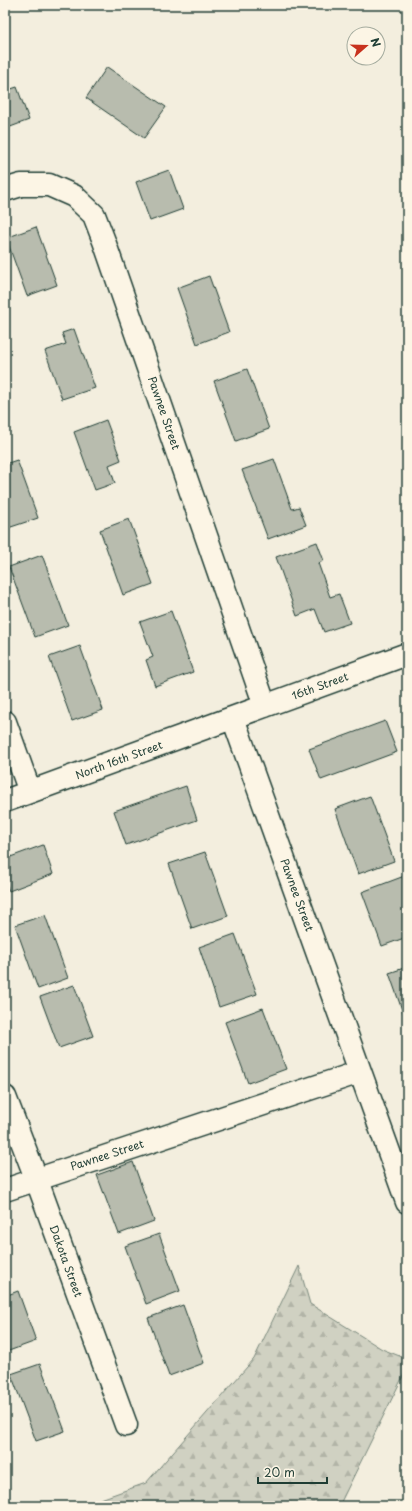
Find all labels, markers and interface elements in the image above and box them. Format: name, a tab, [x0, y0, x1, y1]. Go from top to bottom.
north arrow	[346, 26, 386, 66]
text: N	[366, 35, 385, 50]
street label: Pawnee Street	[144, 374, 185, 452]
street label: 16th Street	[289, 667, 351, 704]
street label: North 16th Street	[73, 736, 165, 783]
street label: Pawnee Street	[276, 856, 319, 934]
street label: Pawnee Street	[68, 1134, 146, 1174]
street label: Dakota Street	[46, 1222, 88, 1300]
scale bar	[258, 1459, 327, 1485]
text: 20 m	[264, 1463, 295, 1481]

